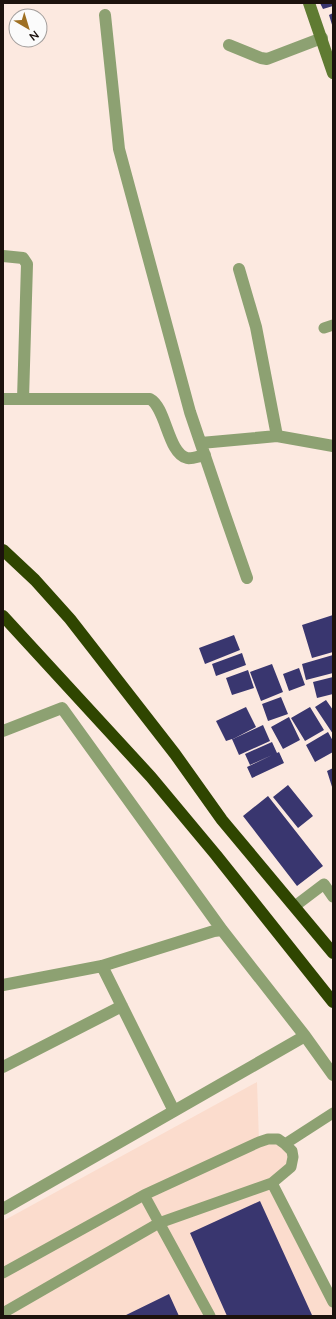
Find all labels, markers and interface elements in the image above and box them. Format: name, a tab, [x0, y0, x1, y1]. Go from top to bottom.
north arrow	[8, 8, 48, 48]
text: N	[27, 29, 42, 44]

